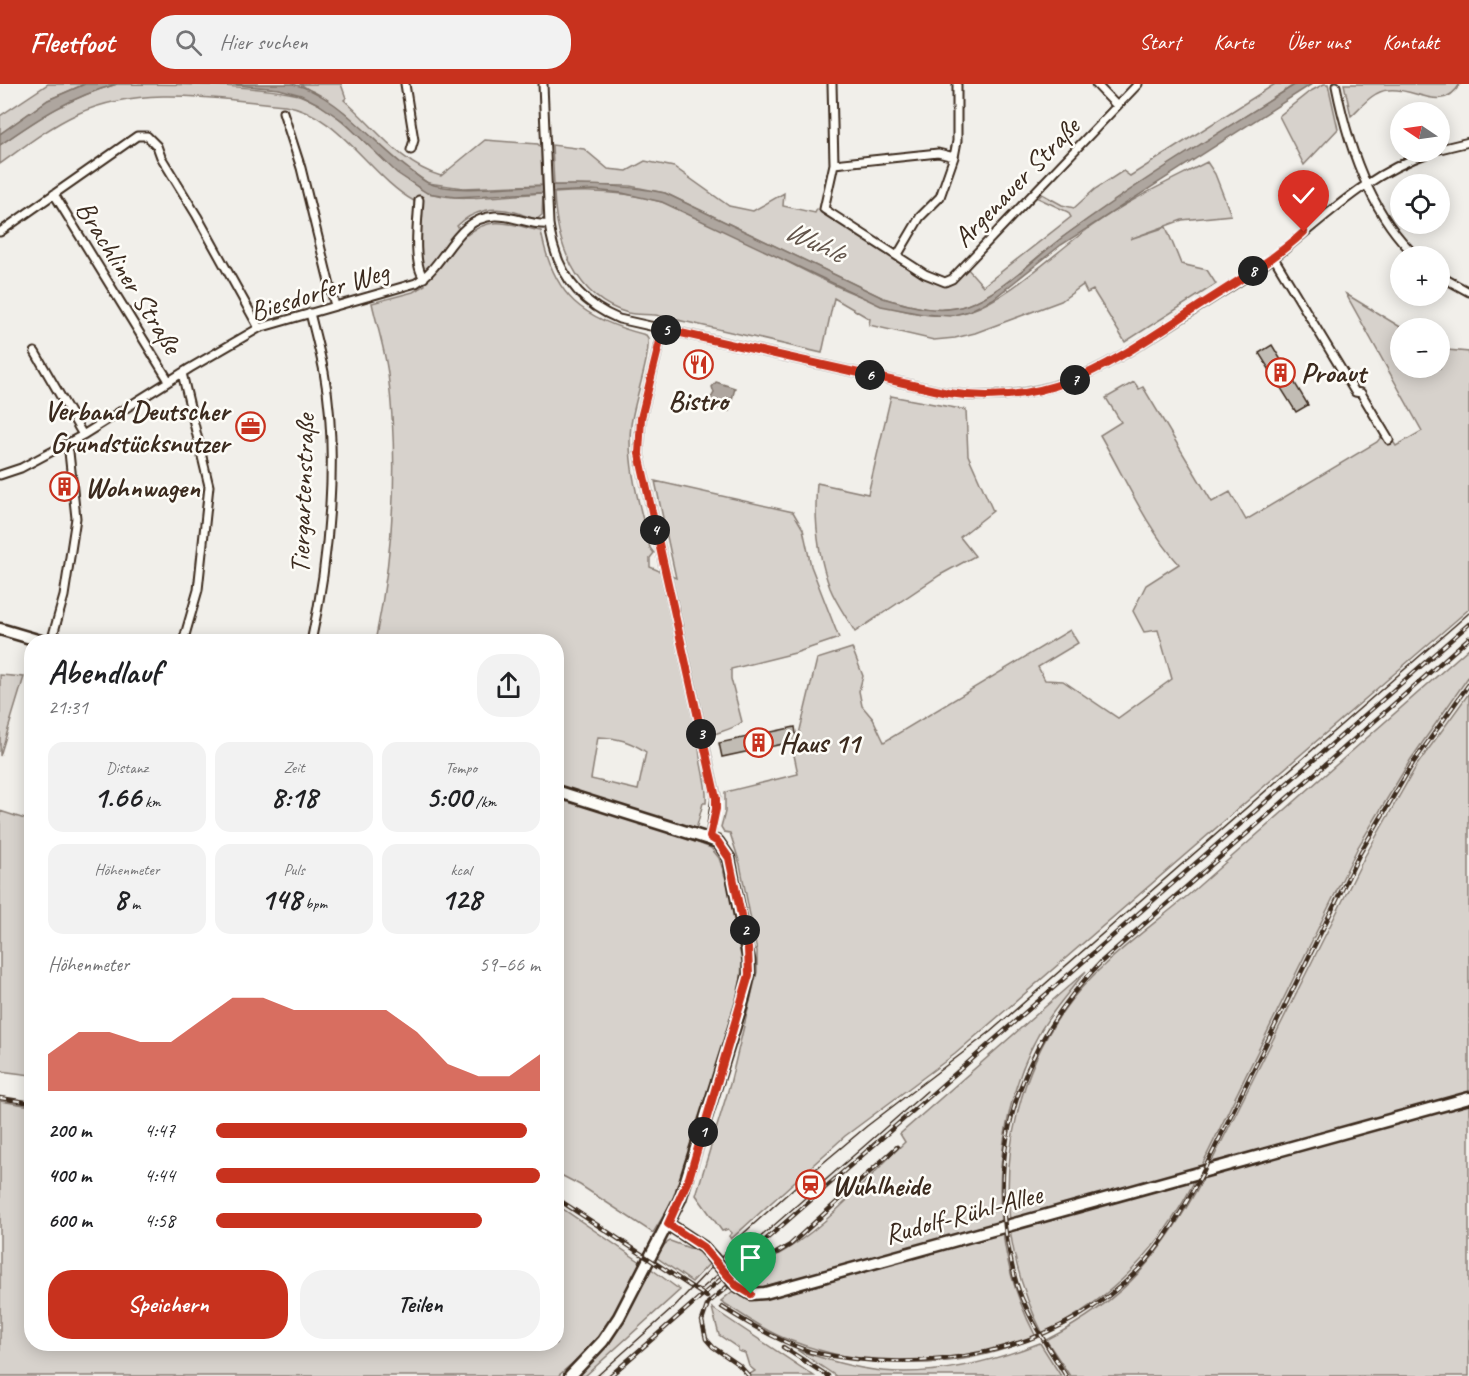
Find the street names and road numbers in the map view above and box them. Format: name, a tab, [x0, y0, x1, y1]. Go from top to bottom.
street label: Argenauer Straße	[945, 108, 1088, 254]
street label: Brachliner Straße	[68, 194, 191, 362]
street label: Biesdorfer Weg	[246, 253, 394, 329]
street label: Tiergartenstraße	[282, 412, 322, 575]
street label: Rudolf-Rühl-Allee	[881, 1176, 1047, 1252]

